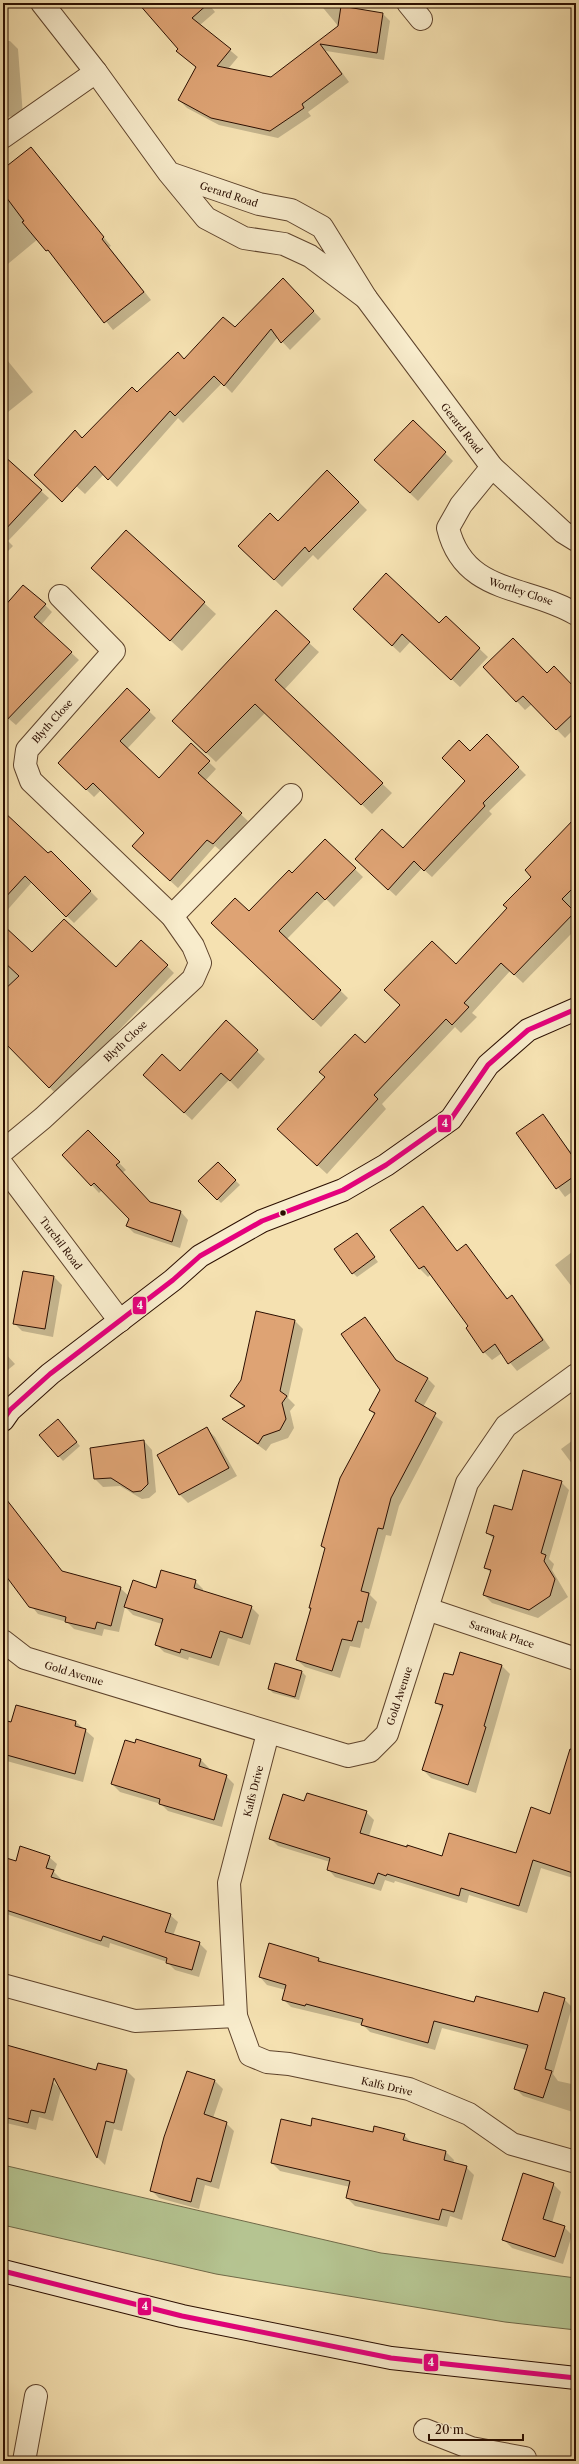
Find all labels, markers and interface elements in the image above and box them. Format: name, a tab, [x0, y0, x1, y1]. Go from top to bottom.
street label: Gerard Road	[198, 179, 260, 210]
street label: Gerard Road	[438, 400, 485, 456]
street label: Wortley Close	[486, 575, 555, 608]
street label: Blyth Close	[29, 696, 76, 746]
street label: Blyth Close	[101, 1018, 150, 1065]
line badge: 4	[437, 1114, 452, 1133]
text: 4	[442, 1116, 449, 1130]
unlabelled marker	[278, 1208, 288, 1218]
street label: Turchil Road	[37, 1215, 85, 1272]
line badge: 4	[132, 1296, 147, 1315]
text: 4	[137, 1298, 144, 1312]
street label: Sarawak Place	[468, 1618, 536, 1651]
street label: Gold Avenue	[43, 1658, 105, 1689]
street label: Gold Avenue	[384, 1665, 415, 1727]
street label: Kalfs Drive	[241, 1764, 266, 1818]
street label: Kalfs Drive	[360, 2074, 414, 2099]
line badge: 4	[137, 2297, 152, 2316]
text: 4	[142, 2299, 149, 2313]
line badge: 4	[423, 2353, 439, 2372]
text: 4	[428, 2355, 435, 2369]
scale bar	[429, 2416, 523, 2442]
text: 20 m	[435, 2422, 464, 2437]

